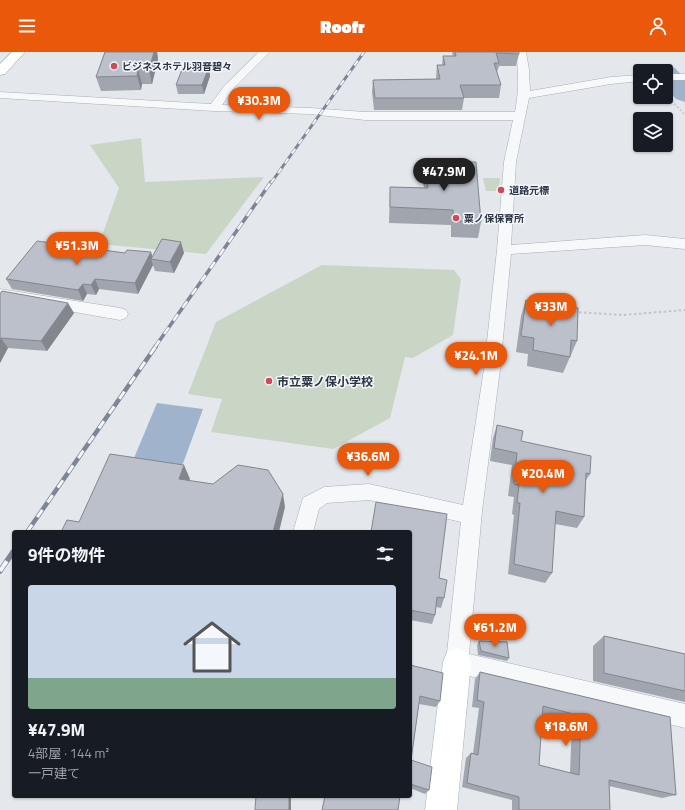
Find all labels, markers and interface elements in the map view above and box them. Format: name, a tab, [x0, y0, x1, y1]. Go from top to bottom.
text: Roofr	[320, 13, 365, 40]
icon: menu	[16, 15, 38, 37]
icon: person	[647, 15, 669, 37]
place label: ビジネスホテル羽音碧々	[122, 59, 232, 74]
marker: ビジネスホテル羽音碧々	[109, 61, 119, 71]
map controls	[633, 64, 673, 152]
button: locate	[633, 64, 673, 104]
pin: ¥30.3M	[226, 87, 292, 121]
text: ¥30.3M	[237, 90, 281, 110]
button: layers	[633, 112, 673, 152]
pin: ¥47.9M	[411, 158, 477, 192]
text: ¥47.9M	[422, 161, 466, 181]
place label: 道路元標	[509, 183, 549, 198]
marker: 道路元標	[496, 185, 506, 195]
place label: 粟ノ保保育所	[464, 211, 524, 226]
marker: 粟ノ保保育所	[451, 213, 461, 223]
pin: ¥51.3M	[44, 232, 110, 266]
text: ¥51.3M	[55, 235, 99, 255]
pin: ¥33M	[527, 293, 575, 327]
text: ¥33M	[535, 296, 568, 316]
pin: ¥24.1M	[443, 342, 509, 376]
text: ¥24.1M	[454, 345, 498, 365]
place label: 市立粟ノ保小学校	[277, 372, 373, 391]
marker: 市立粟ノ保小学校	[264, 376, 274, 386]
pin: ¥36.6M	[335, 443, 401, 477]
text: ¥36.6M	[346, 446, 390, 466]
pin: ¥20.4M	[510, 460, 576, 494]
text: ¥20.4M	[521, 463, 565, 483]
text: 9件の物件	[28, 542, 106, 568]
icon: filters	[374, 543, 396, 565]
icon: home	[176, 611, 248, 683]
pin: ¥61.2M	[462, 614, 528, 648]
text: ¥61.2M	[473, 617, 517, 637]
pin: ¥18.6M	[533, 713, 599, 747]
text: ¥18.6M	[544, 716, 588, 736]
text: ¥47.9M	[28, 717, 85, 743]
text: 4部屋 · 144 m²	[28, 743, 109, 763]
text: 一戸建て	[28, 763, 80, 783]

